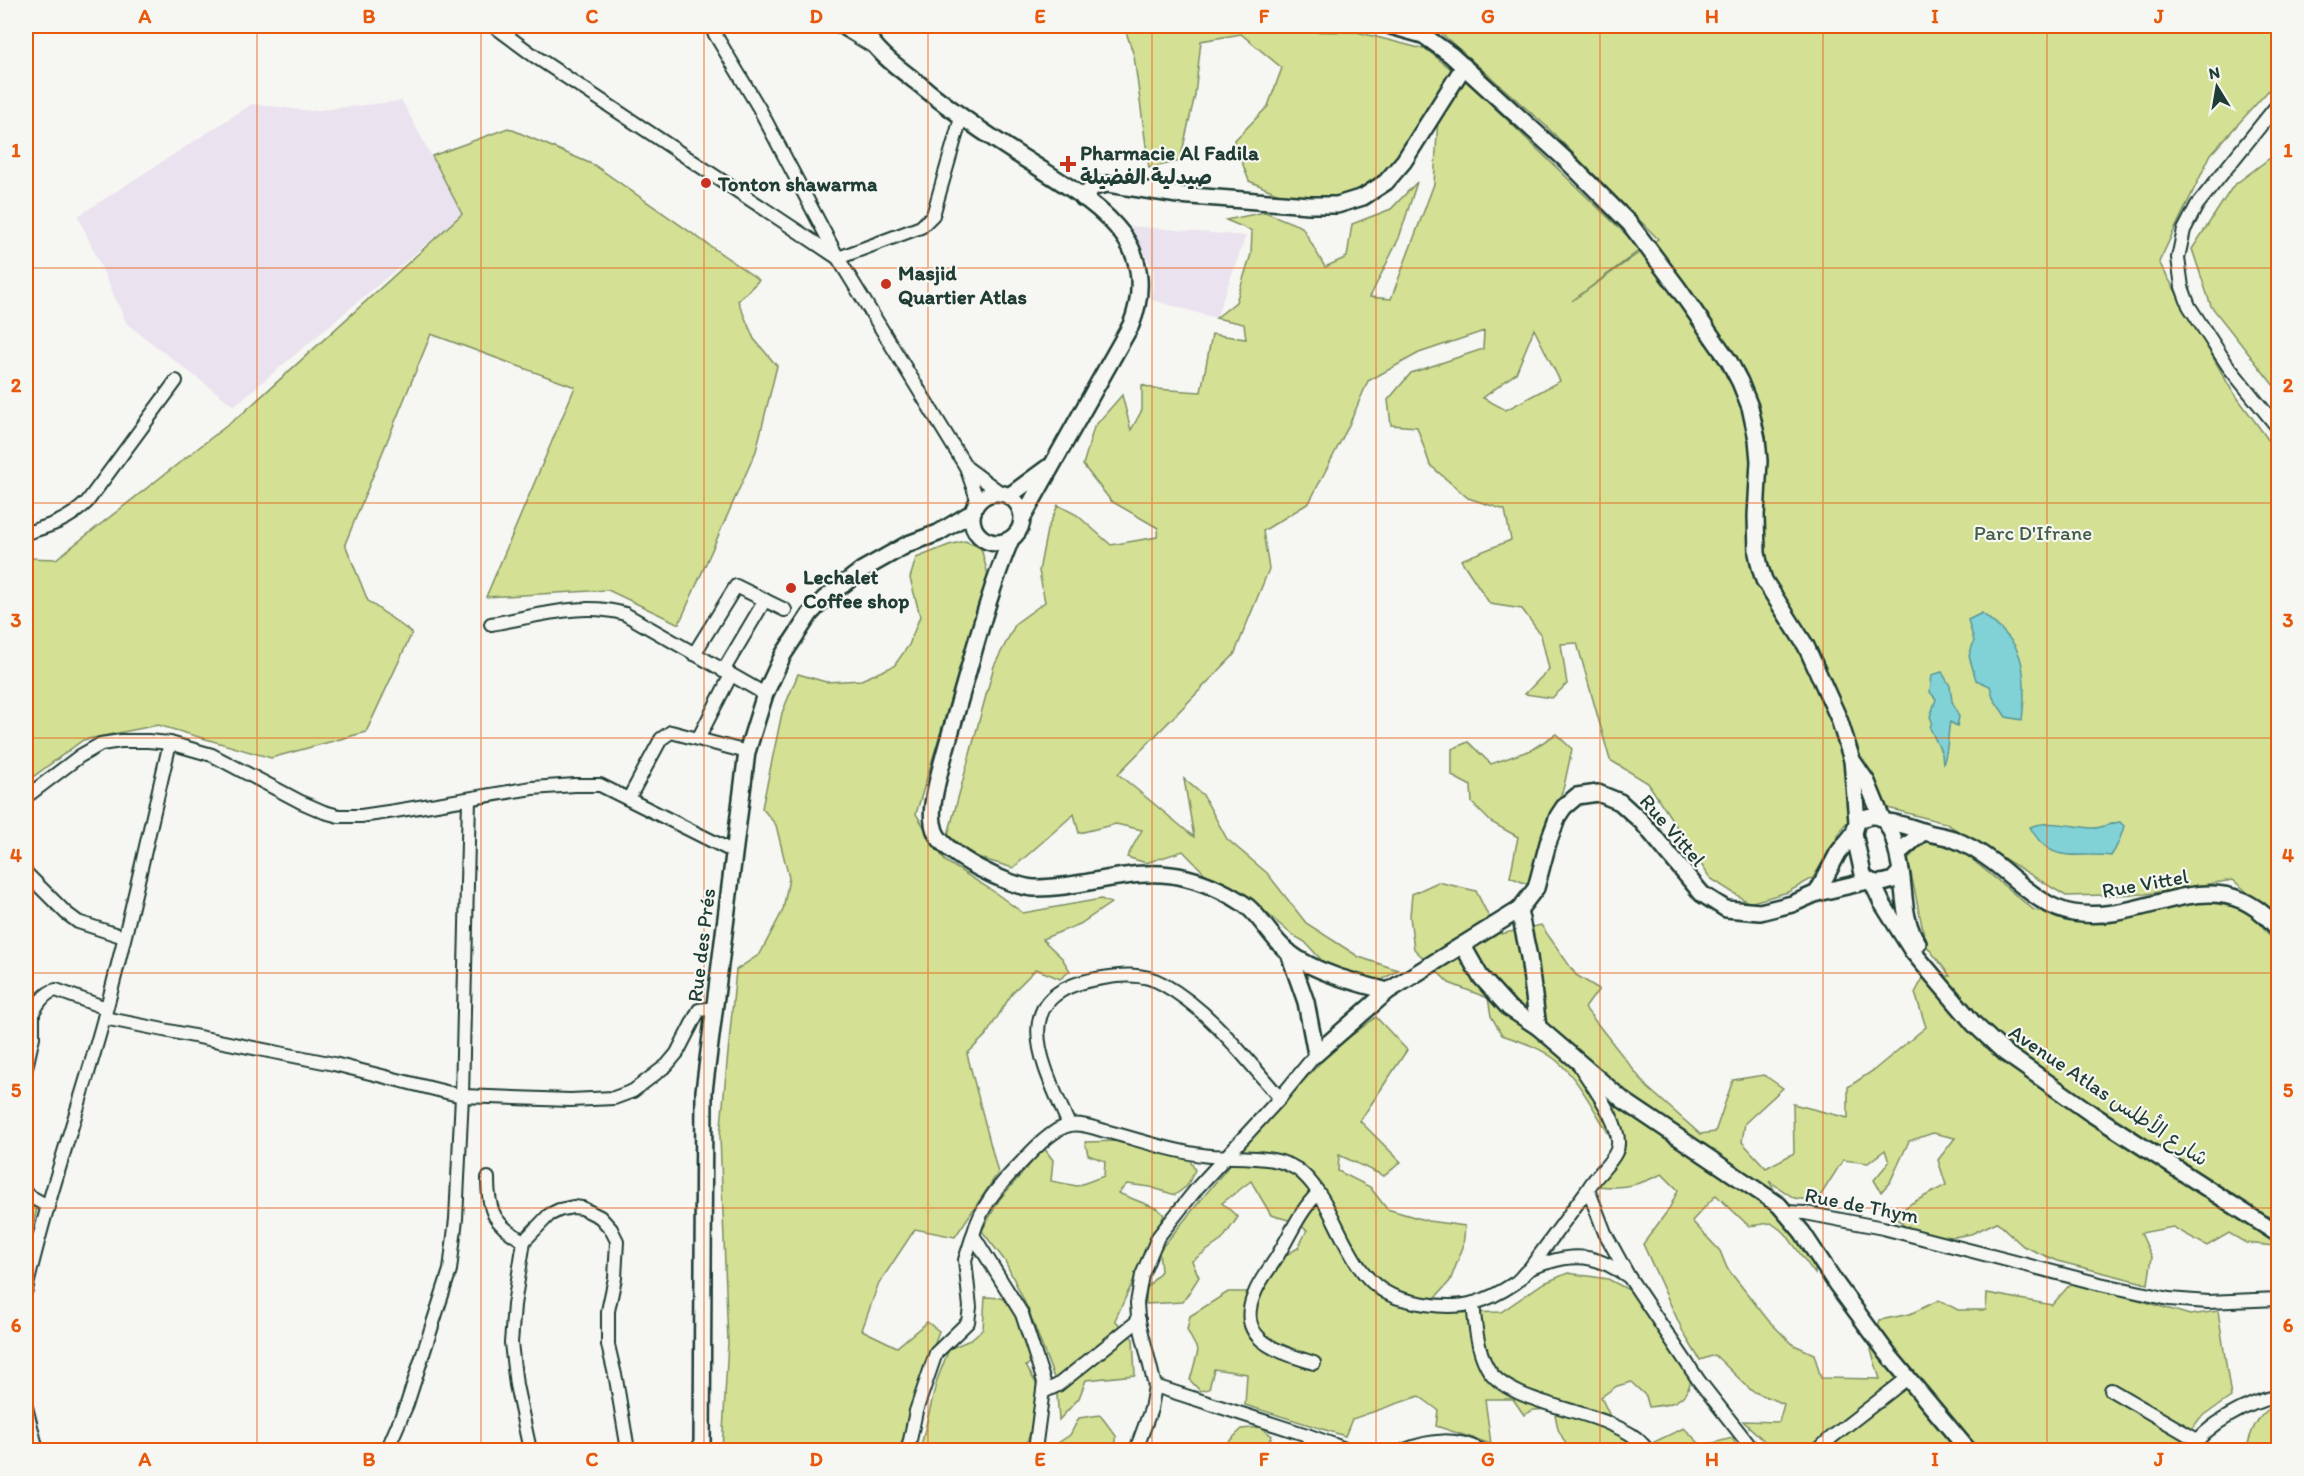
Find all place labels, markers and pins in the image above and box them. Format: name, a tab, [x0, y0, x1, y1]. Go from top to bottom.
place label: Pharmacie Al Fadila صيدلية الفضيلة	[1080, 140, 1260, 190]
marker: Pharmacie Al Fadila صيدلية الفضيلة	[1061, 157, 1075, 171]
place label: Tonton shawarma	[717, 171, 878, 196]
marker: Tonton shawarma	[699, 176, 713, 190]
place label: Masjid Quartier Atlas	[898, 260, 1027, 309]
marker: Masjid Quartier Atlas	[879, 277, 893, 291]
place label: Lechalet Coffee shop	[803, 564, 909, 614]
marker: Lechalet Coffee shop	[784, 581, 798, 595]

